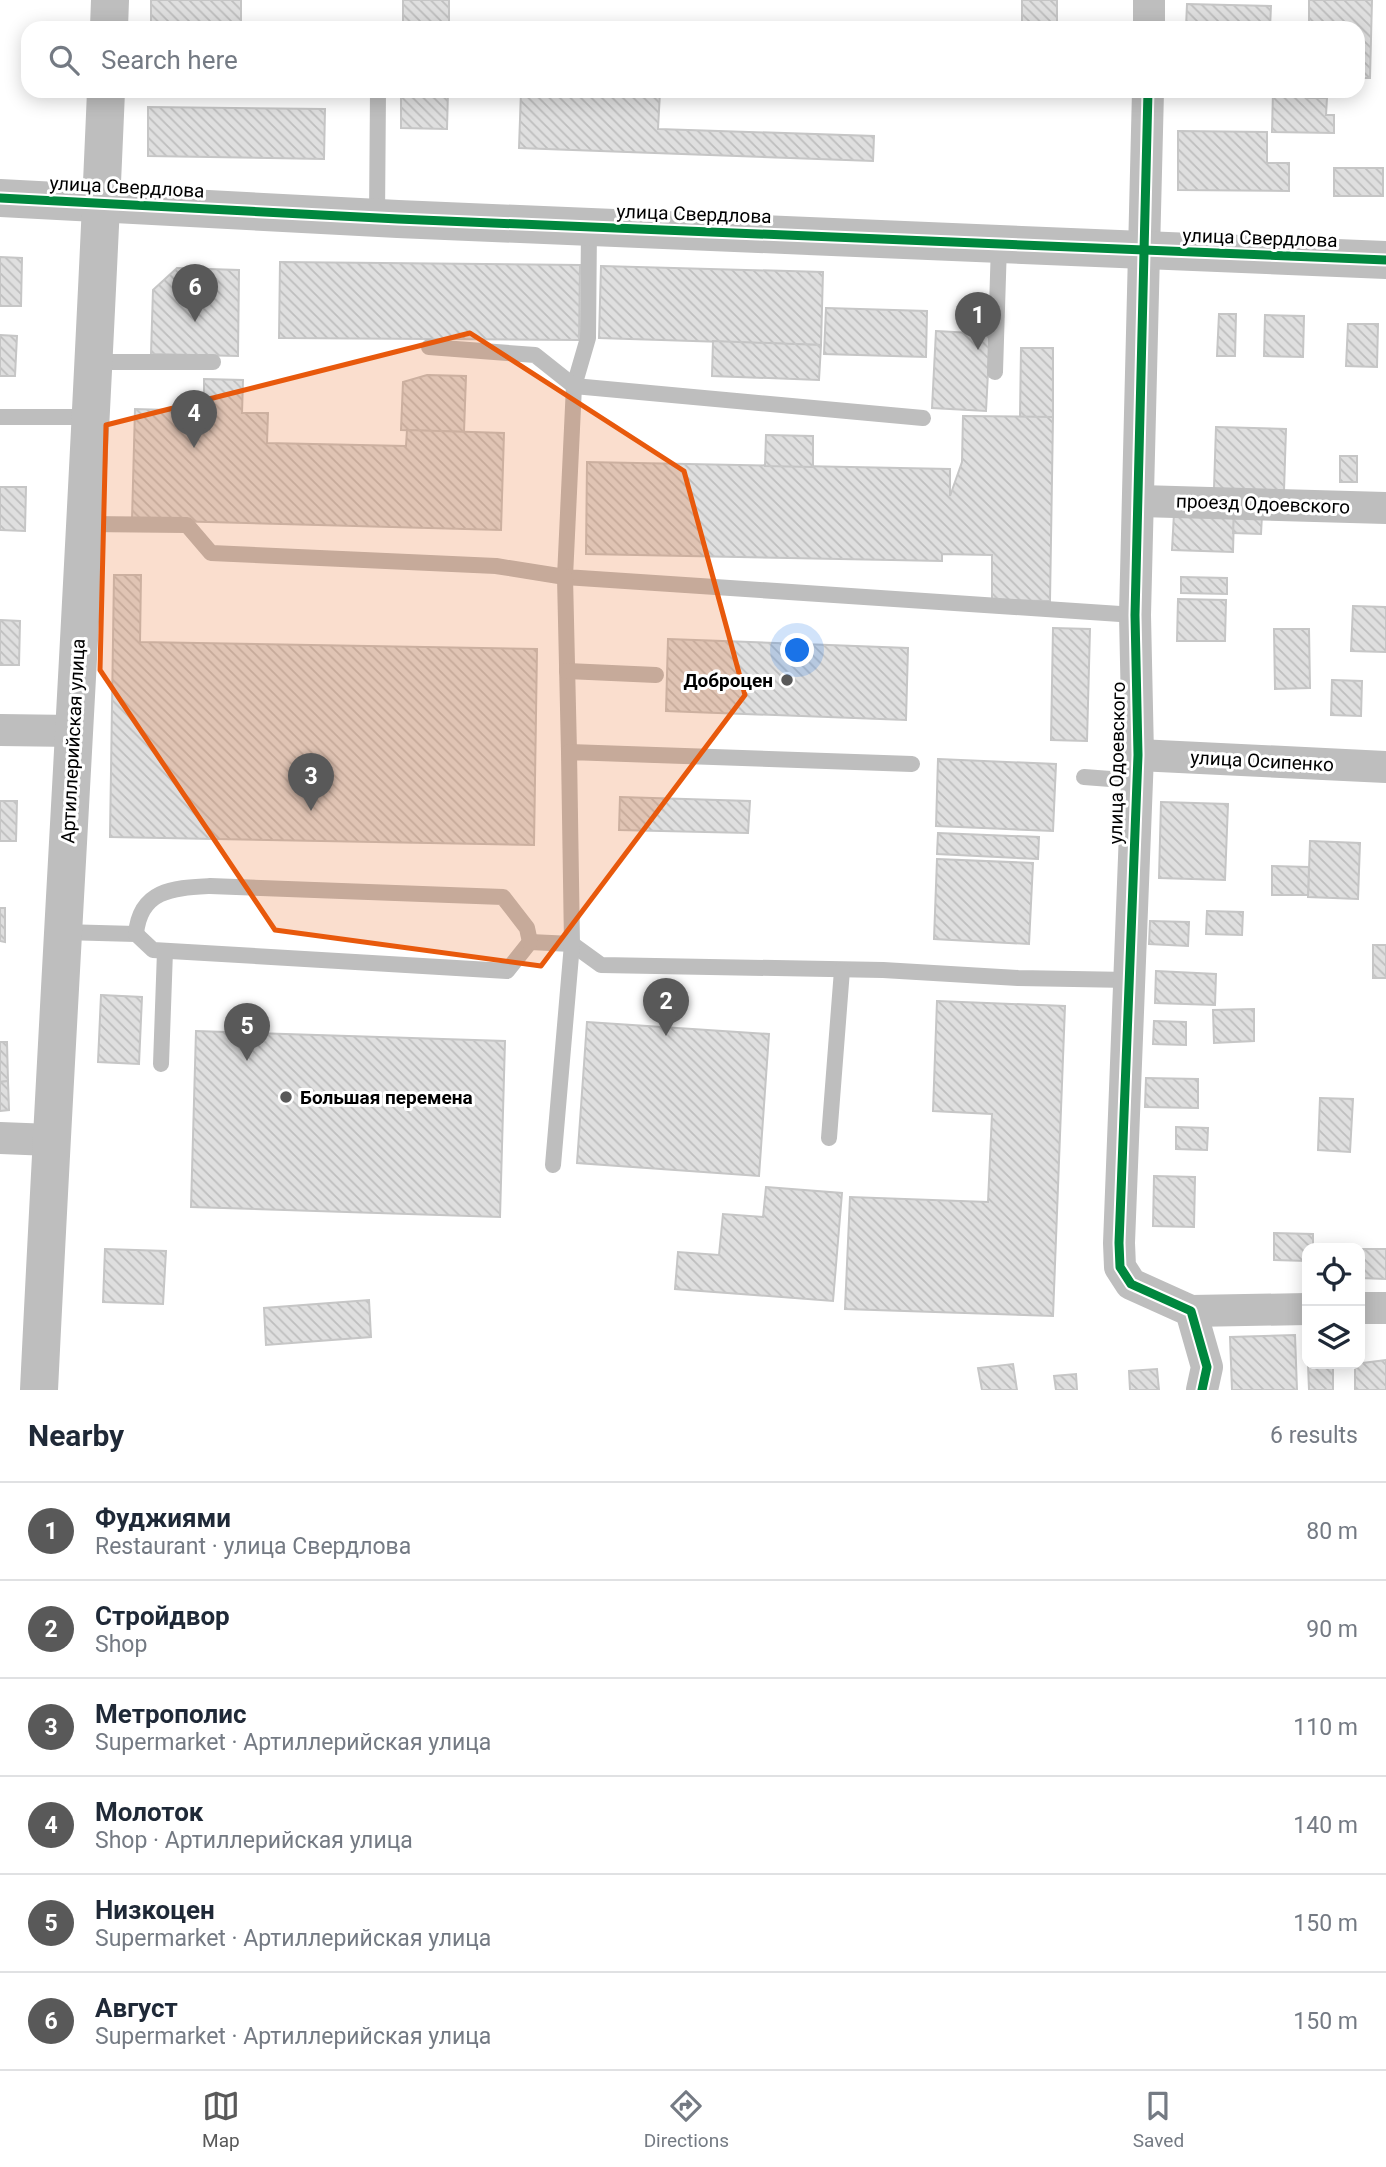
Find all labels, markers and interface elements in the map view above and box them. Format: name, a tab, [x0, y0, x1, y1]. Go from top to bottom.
search box	[21, 21, 1365, 98]
icon: search	[45, 41, 83, 79]
text: Search here	[101, 45, 238, 75]
street label: улица Свердлова	[49, 171, 205, 203]
street label: улица Свердлова	[616, 200, 772, 228]
street label: улица Свердлова	[1182, 224, 1338, 252]
pin: 6	[172, 264, 218, 322]
pin: 1	[955, 292, 1001, 350]
pin: 4	[171, 390, 217, 448]
street label: проезд Одоевского	[1176, 489, 1350, 519]
your location	[780, 633, 814, 667]
street label: Артиллерийская улица	[56, 638, 90, 844]
place label: Доброцен	[683, 669, 773, 692]
marker: Доброцен	[779, 672, 795, 688]
street label: улица Одоевского	[1104, 681, 1130, 845]
street label: улица Осипенко	[1190, 746, 1334, 776]
pin: 3	[288, 753, 334, 811]
pin: 2	[643, 978, 689, 1036]
pin: 5	[224, 1003, 270, 1061]
place label: Большая перемена	[300, 1086, 473, 1109]
marker: Большая перемена	[278, 1089, 294, 1105]
map controls	[1302, 1243, 1365, 1369]
button: locate	[1302, 1243, 1365, 1306]
button: layers	[1302, 1306, 1365, 1369]
text: Nearby	[28, 1418, 124, 1453]
text: 6 results	[1270, 1422, 1358, 1449]
text: Фуджиями	[95, 1503, 231, 1533]
text: 1	[44, 1518, 58, 1545]
text: 80 m	[1306, 1518, 1358, 1545]
text: Restaurant · улица Свердлова	[95, 1533, 411, 1560]
text: Стройдвор	[95, 1601, 230, 1631]
text: 2	[44, 1616, 58, 1643]
text: 90 m	[1306, 1616, 1358, 1643]
text: Shop	[95, 1631, 147, 1658]
text: Метрополис	[95, 1699, 246, 1729]
text: 3	[44, 1714, 58, 1741]
text: 110 m	[1293, 1714, 1358, 1741]
text: Supermarket · Артиллерийская улица	[95, 1729, 491, 1756]
text: Молоток	[95, 1797, 203, 1827]
text: 4	[44, 1812, 58, 1839]
text: 140 m	[1293, 1812, 1358, 1839]
text: Shop · Артиллерийская улица	[95, 1827, 413, 1854]
text: Низкоцен	[95, 1895, 215, 1925]
text: 5	[44, 1910, 58, 1937]
text: 150 m	[1293, 1910, 1358, 1937]
text: Supermarket · Артиллерийская улица	[95, 1925, 491, 1952]
text: Август	[95, 1993, 178, 2023]
text: 6	[44, 2008, 58, 2035]
text: 150 m	[1293, 2008, 1358, 2035]
text: Supermarket · Артиллерийская улица	[95, 2023, 491, 2050]
tab: Map	[202, 2087, 240, 2152]
tab: Directions	[644, 2087, 729, 2152]
tab: Saved	[1133, 2087, 1184, 2152]

